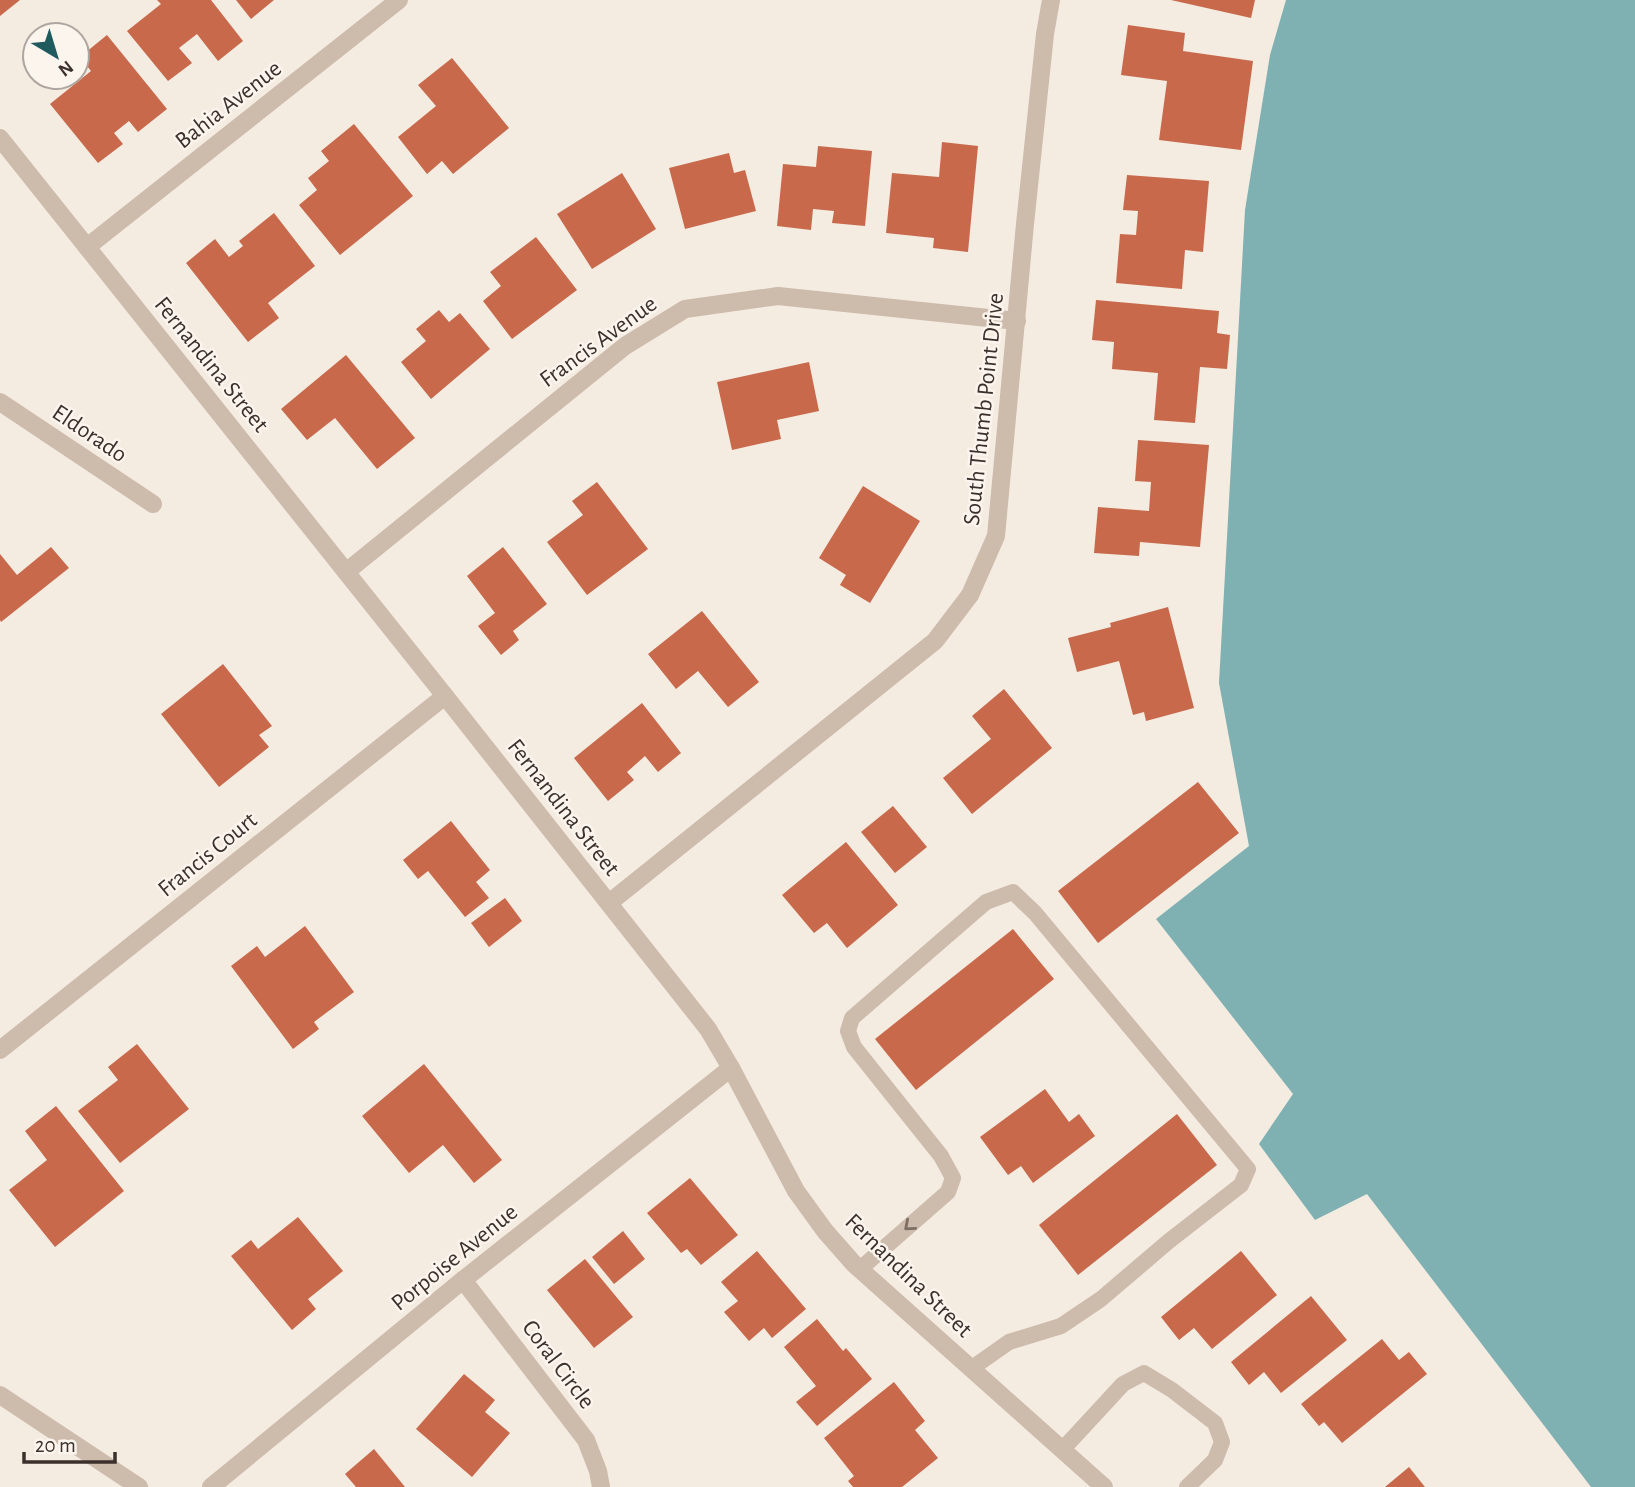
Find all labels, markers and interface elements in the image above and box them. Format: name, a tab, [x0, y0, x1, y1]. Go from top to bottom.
north arrow	[21, 21, 91, 91]
street label: Bahia Avenue	[171, 56, 286, 153]
text: N	[54, 57, 77, 80]
street label: Francis Avenue	[536, 292, 662, 392]
street label: South Thumb Point Drive	[960, 292, 1008, 526]
street label: Fernandina Street	[150, 293, 273, 437]
street label: Eldorado	[48, 400, 131, 467]
street label: Fernandina Street	[503, 735, 624, 881]
street label: Francis Court	[154, 808, 262, 902]
street label: Porpoise Avenue	[387, 1200, 522, 1316]
street label: Fernandina Street	[840, 1209, 977, 1342]
one-way arrow	[905, 1217, 918, 1230]
street label: Coral Circle	[517, 1316, 599, 1413]
scale bar	[24, 1420, 116, 1464]
text: 20 m	[35, 1435, 76, 1456]

